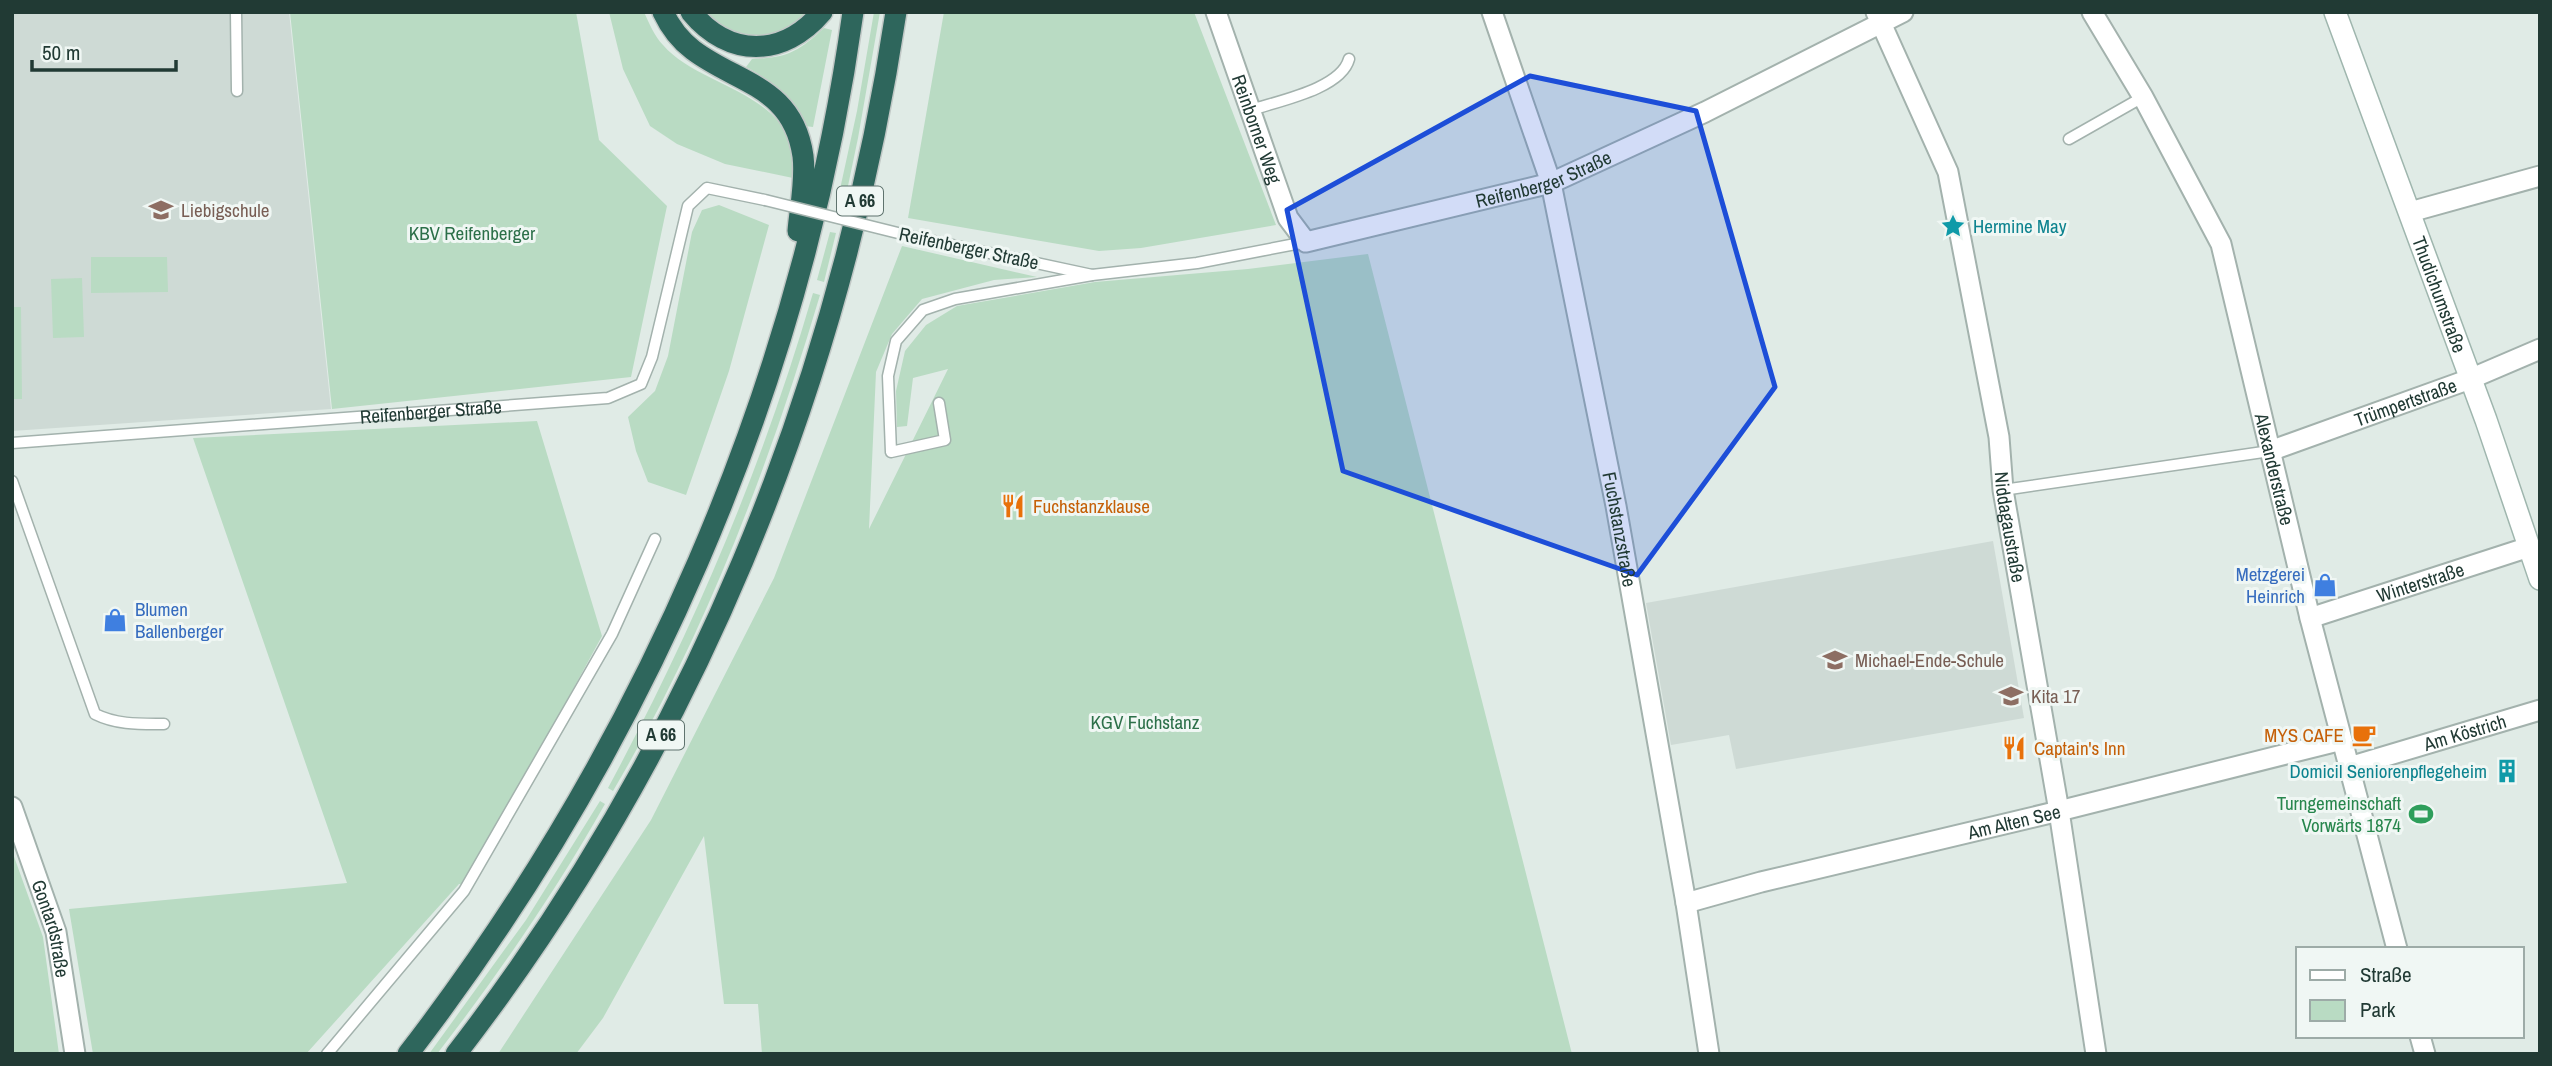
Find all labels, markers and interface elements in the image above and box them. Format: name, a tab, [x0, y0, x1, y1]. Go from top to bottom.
scale bar	[32, 28, 175, 72]
text: 50 m	[42, 38, 80, 67]
street label: Reinborner Weg	[1226, 71, 1288, 188]
street label: Reifenberger Straße	[1473, 144, 1615, 214]
road number: A 66	[837, 186, 883, 216]
school or university icon: Liebigschule	[147, 196, 175, 224]
place label: Liebigschule	[181, 197, 269, 223]
place icon: Hermine May	[1939, 212, 1967, 240]
place label: Hermine May	[1973, 213, 2067, 239]
park label: KBV Reifenberger	[409, 220, 536, 246]
street label: Reifenberger Straße	[897, 221, 1041, 275]
street label: Thudichumstraße	[2406, 232, 2473, 356]
street label: Trümpertstraße	[2351, 372, 2460, 433]
street label: Reifenberger Straße	[359, 393, 503, 430]
street label: Alexanderstraße	[2248, 410, 2300, 528]
street label: Fuchstanzstraße	[1596, 470, 1643, 589]
street label: Niddagaustraße	[1989, 471, 2032, 584]
restaurant icon: Fuchstanzklause	[999, 492, 1027, 520]
place label: Fuchstanzklause	[1033, 493, 1150, 519]
street label: Winterstraße	[2373, 556, 2467, 608]
place label: Metzgerei Heinrich	[2236, 561, 2305, 609]
shop icon: Metzgerei Heinrich	[2311, 571, 2339, 599]
place label: Blumen Ballenberger	[135, 596, 224, 644]
shop icon: Blumen Ballenberger	[101, 606, 129, 634]
school or university icon: Michael-Ende-Schule	[1821, 646, 1849, 674]
place label: Michael-Ende-Schule	[1855, 647, 2004, 673]
school or university icon: Kita 17	[1997, 682, 2025, 710]
place label: Kita 17	[2031, 683, 2081, 709]
street label: Am Köstrich	[2420, 708, 2509, 757]
park label: KGV Fuchstanz	[1090, 709, 1200, 735]
road number: A 66	[638, 720, 684, 750]
cafe icon: MYS CAFE	[2350, 721, 2378, 749]
place label: MYS CAFE	[2264, 722, 2344, 748]
restaurant icon: Captain's Inn	[2000, 734, 2028, 762]
place label: Captain's Inn	[2034, 735, 2125, 761]
building icon: Domicil Seniorenpflegeheim	[2493, 757, 2521, 785]
place label: Domicil Seniorenpflegeheim	[2290, 758, 2487, 784]
place label: Turngemeinschaft Vorwärts 1874	[2277, 790, 2402, 838]
street label: Am Alten See	[1964, 798, 2063, 846]
sports icon: Turngemeinschaft Vorwärts 1874	[2407, 800, 2435, 828]
street label: Gontardstraße	[26, 876, 76, 979]
legend	[2296, 947, 2524, 1038]
text: Straße	[2360, 960, 2412, 989]
text: Park	[2360, 995, 2396, 1024]

